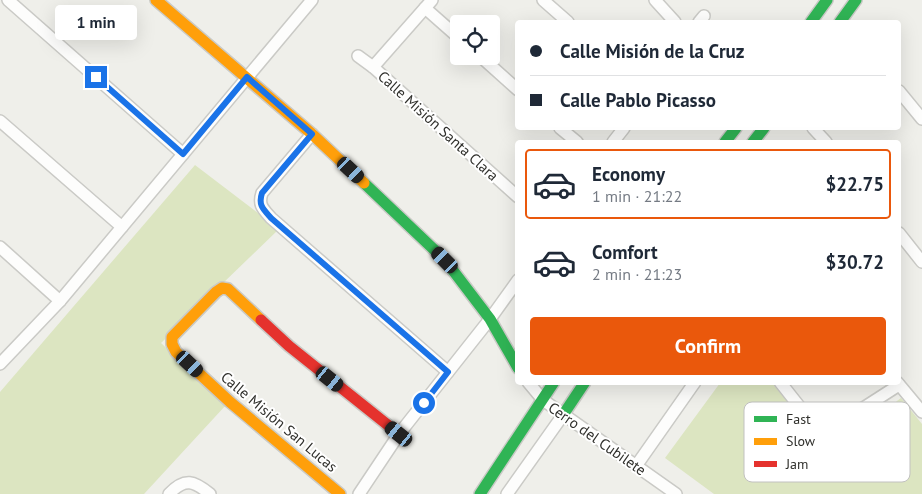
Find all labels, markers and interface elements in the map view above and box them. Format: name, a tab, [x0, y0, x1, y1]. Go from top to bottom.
callout: 1 min	[55, 5, 137, 40]
text: 1 min	[76, 12, 116, 32]
map controls	[450, 15, 500, 65]
button: locate	[450, 15, 500, 65]
text: Calle Misión de la Cruz	[560, 39, 745, 63]
route end	[85, 66, 107, 88]
street label: Calle Misión Santa Clara	[374, 66, 503, 185]
text: Calle Pablo Picasso	[560, 88, 716, 112]
car	[334, 154, 367, 186]
icon: car	[532, 162, 577, 207]
text: Economy	[592, 162, 665, 186]
text: $22.75	[825, 172, 884, 196]
text: 1 min · 21:22	[592, 186, 682, 206]
icon: car	[532, 240, 577, 285]
text: Comfort	[592, 240, 658, 264]
car	[429, 244, 460, 276]
text: $30.72	[825, 250, 884, 274]
text: 2 min · 21:23	[592, 264, 682, 284]
button: Confirm	[530, 317, 886, 375]
car	[173, 348, 206, 380]
car	[313, 364, 346, 394]
street label: Calle Misión San Lucas	[217, 367, 341, 476]
route start	[413, 392, 435, 414]
street label: Cerro del Cubilete	[545, 398, 650, 479]
legend	[744, 402, 910, 482]
text: Fast	[786, 410, 811, 428]
car	[382, 419, 415, 449]
text: Slow	[786, 432, 816, 450]
text: Jam	[785, 455, 808, 473]

